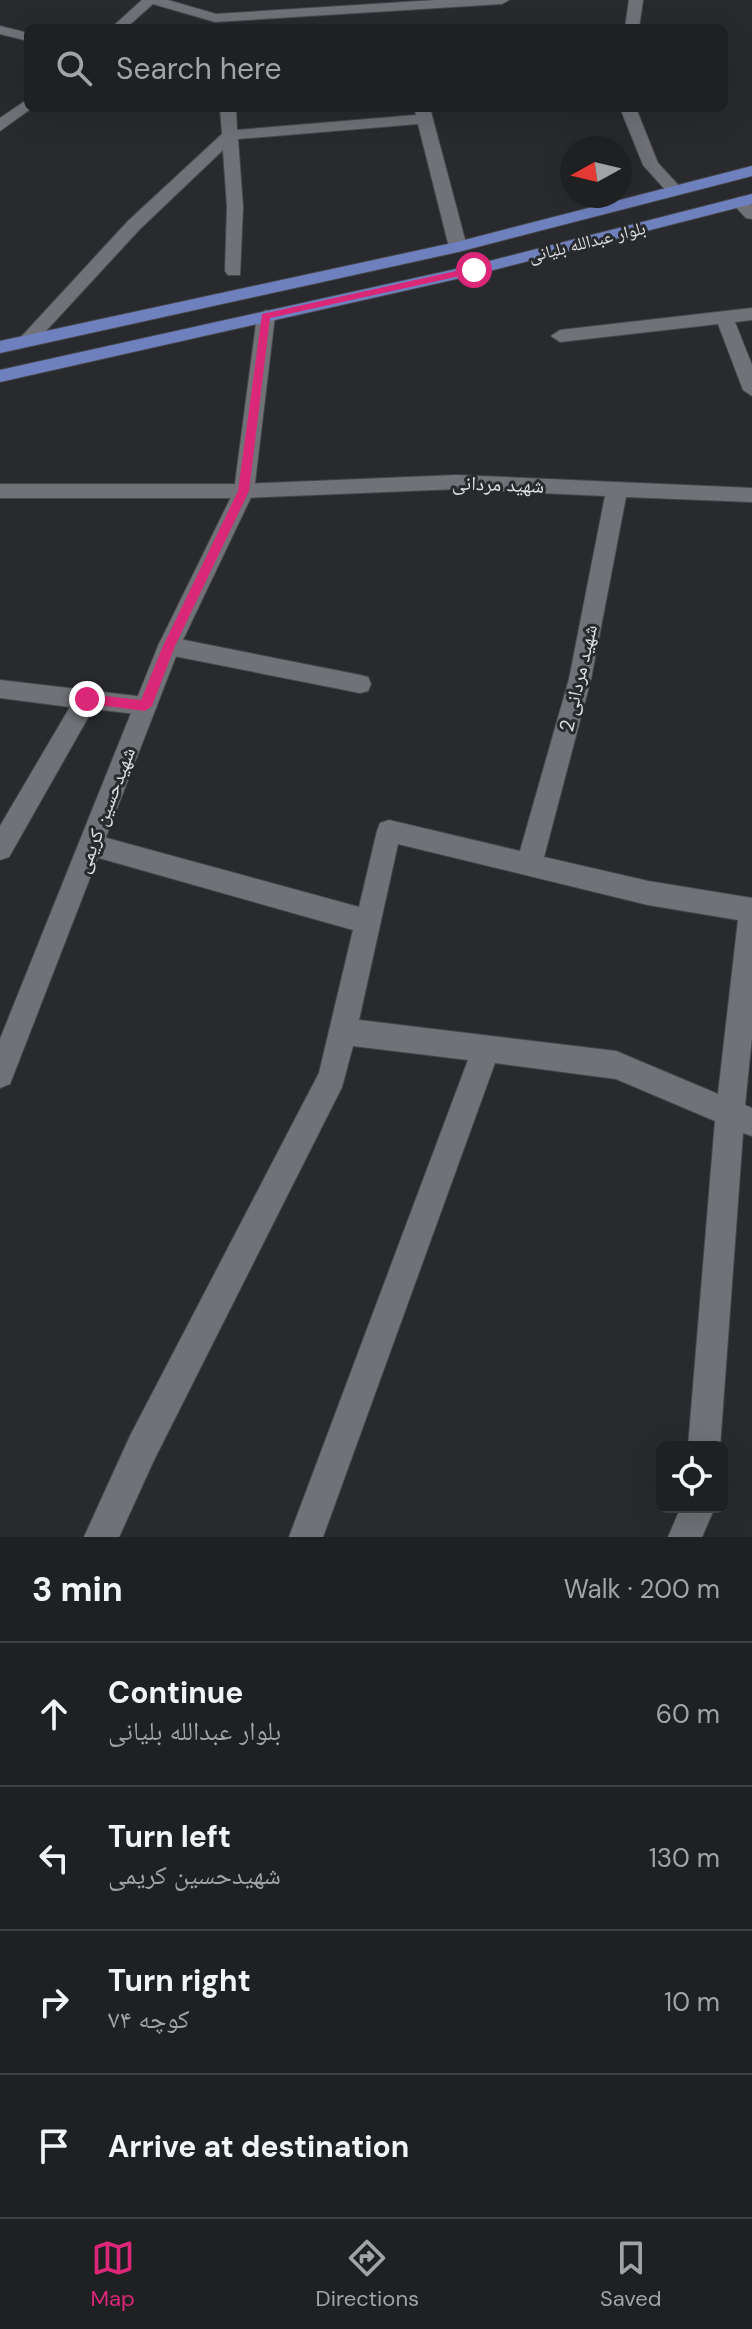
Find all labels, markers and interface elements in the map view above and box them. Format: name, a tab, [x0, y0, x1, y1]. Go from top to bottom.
search box	[24, 24, 728, 112]
icon: search	[52, 46, 96, 90]
text: Search here	[116, 49, 282, 88]
north arrow	[560, 136, 632, 208]
street label: بلوار عبدالله بلیانی	[526, 216, 648, 268]
route start	[456, 252, 492, 288]
street label: شهید مردانی	[451, 469, 545, 499]
street label: شهید مردانی 2	[553, 622, 603, 734]
route end	[69, 681, 105, 717]
street label: شهیدحسین کریمی	[69, 743, 141, 877]
map controls	[656, 1441, 728, 1513]
button: locate	[656, 1441, 728, 1513]
text: 3 min	[32, 1567, 123, 1612]
text: Walk · 200 m	[564, 1572, 720, 1606]
text: Continue	[108, 1673, 243, 1712]
icon: ahead	[32, 1692, 76, 1736]
text: 60 m	[656, 1697, 720, 1731]
text: بلوار عبدالله بلیانی	[108, 1714, 281, 1748]
text: Turn left	[108, 1817, 231, 1856]
icon: left	[32, 1836, 76, 1880]
text: 130 m	[649, 1841, 720, 1875]
text: شهیدحسین کریمی	[108, 1858, 281, 1892]
text: Turn right	[108, 1961, 251, 2000]
icon: right	[32, 1980, 76, 2024]
text: 10 m	[664, 1985, 720, 2019]
text: کوچه ۷۴	[108, 2002, 190, 2036]
icon: arrive	[32, 2124, 76, 2168]
text: Arrive at destination	[108, 2127, 409, 2166]
tab: Map	[90, 2236, 135, 2313]
tab: Directions	[316, 2236, 419, 2313]
tab: Saved	[600, 2236, 662, 2313]

